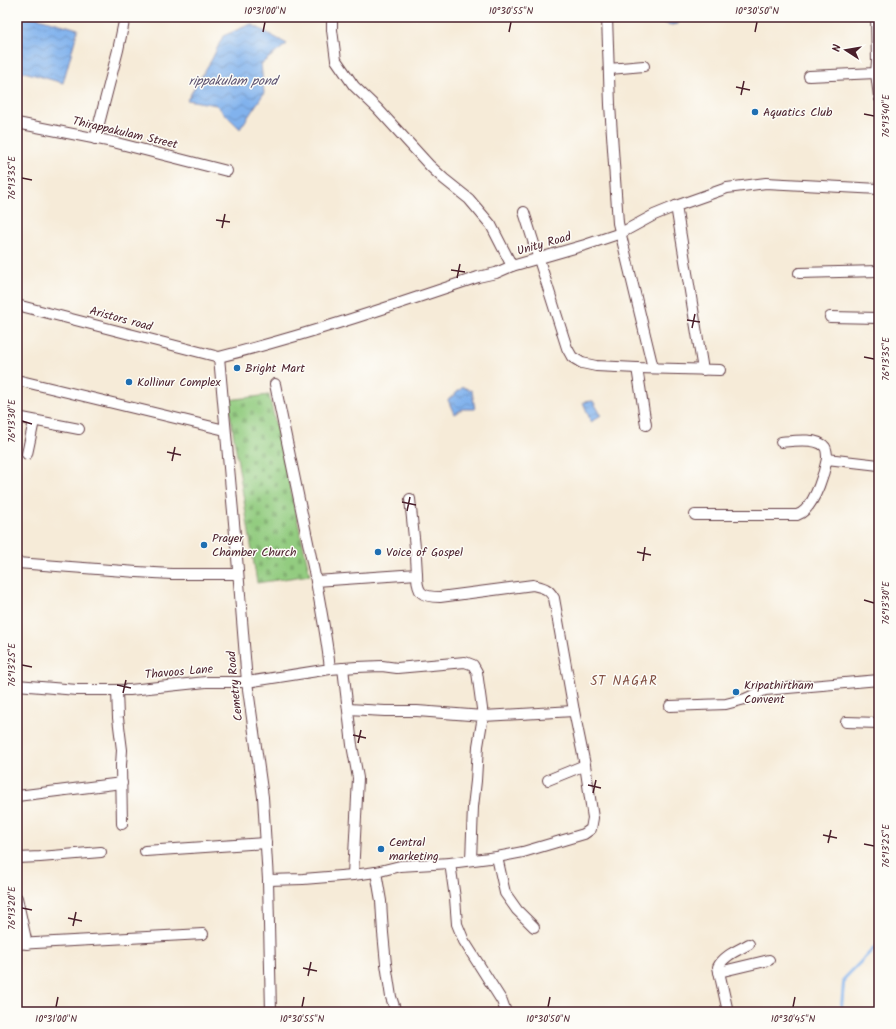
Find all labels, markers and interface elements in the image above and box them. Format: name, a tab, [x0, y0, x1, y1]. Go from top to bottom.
text: 10°31'00"N	[244, 3, 286, 19]
text: 10°30'55"N	[489, 3, 533, 19]
text: 10°30'50"N	[735, 3, 779, 19]
north arrow	[826, 30, 866, 70]
text: N	[828, 43, 847, 53]
water label: rippakulam pond	[189, 71, 281, 92]
text: 76°13'40"E	[878, 93, 894, 138]
place label: Aquatics Club	[763, 103, 833, 122]
marker: Aquatics Club	[750, 107, 760, 117]
street label: Thirappakulam Street	[71, 112, 180, 154]
text: 76°13'35"E	[4, 155, 20, 200]
street label: Unity Road	[515, 227, 574, 261]
street label: Aristors road	[88, 302, 155, 337]
text: 76°13'35"E	[878, 336, 894, 381]
place label: Bright Mart	[245, 359, 305, 378]
marker: Bright Mart	[232, 363, 242, 373]
place label: Kollinur Complex	[137, 373, 221, 392]
marker: Kollinur Complex	[124, 377, 134, 387]
text: 76°13'30"E	[4, 398, 20, 443]
place label: Prayer Chamber Church	[212, 529, 296, 562]
marker: Prayer Chamber Church	[199, 540, 209, 550]
place label: Voice of Gospel	[386, 543, 463, 562]
marker: Voice of Gospel	[373, 547, 383, 557]
text: 76°13'30"E	[878, 580, 894, 625]
text: 76°13'25"E	[4, 642, 20, 687]
street label: Cemetry Road	[222, 649, 248, 722]
street label: Thavoos Lane	[144, 660, 214, 684]
district label: ST NAGAR	[590, 671, 658, 692]
place label: Kripathirtham Convent	[744, 676, 814, 709]
marker: Kripathirtham Convent	[731, 687, 741, 697]
text: 76°13'25"E	[878, 823, 894, 868]
place label: Central marketing	[389, 833, 439, 866]
marker: Central marketing	[376, 844, 386, 854]
text: 76°13'20"E	[4, 885, 20, 930]
text: 10°31'00"N	[35, 1011, 77, 1027]
text: 10°30'55"N	[280, 1011, 324, 1027]
text: 10°30'50"N	[526, 1011, 570, 1027]
text: 10°30'45"N	[771, 1011, 816, 1027]

